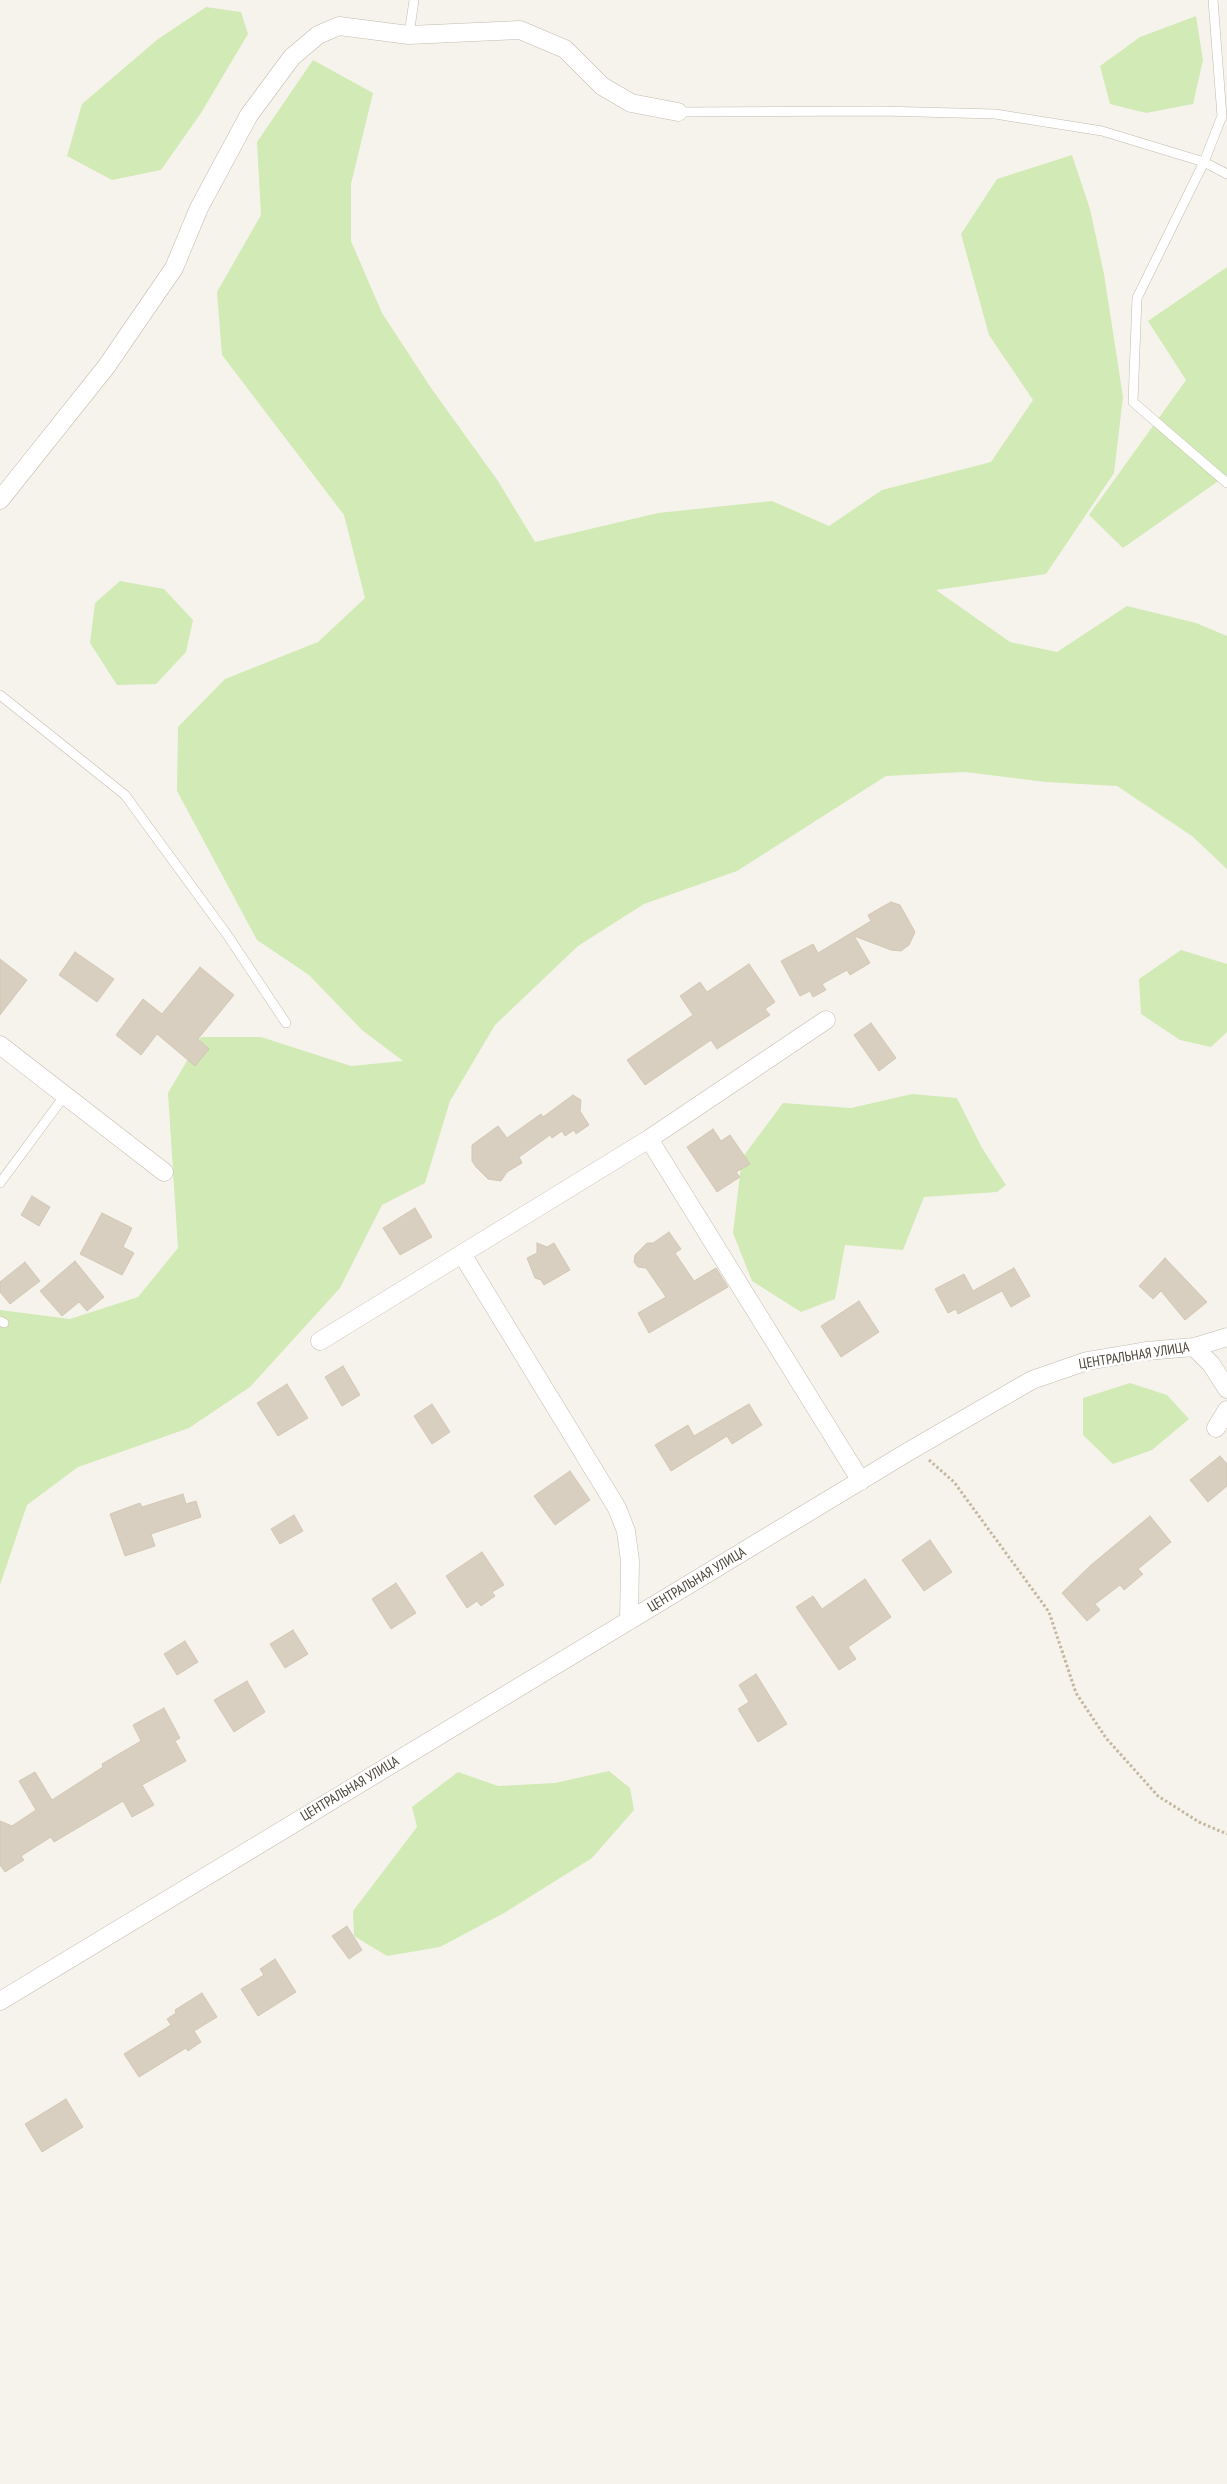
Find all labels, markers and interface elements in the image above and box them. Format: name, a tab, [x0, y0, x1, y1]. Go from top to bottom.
street label: ЦЕНТРАЛЬНАЯ УЛИЦА	[1078, 1339, 1190, 1373]
street label: ЦЕНТРАЛЬНАЯ УЛИЦА	[645, 1544, 749, 1616]
street label: ЦЕНТРАЛЬНАЯ УЛИЦА	[298, 1753, 402, 1825]

